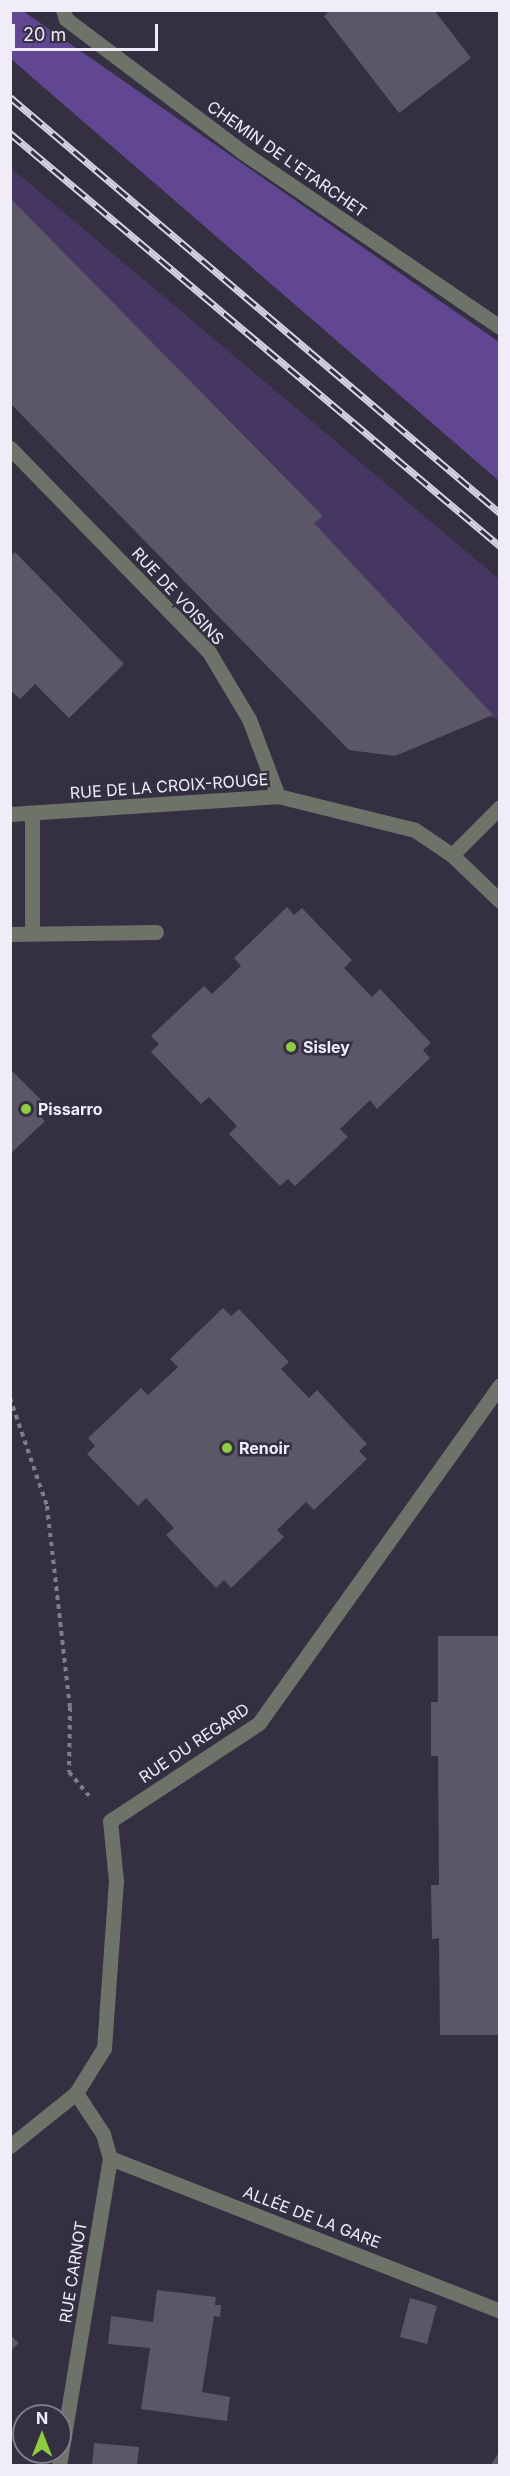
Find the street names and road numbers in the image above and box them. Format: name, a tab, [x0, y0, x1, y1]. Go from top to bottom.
street label: CHEMIN DE L'ETARCHET	[204, 97, 370, 221]
street label: RUE DE VOISINS	[128, 543, 228, 649]
street label: RUE DE LA CROIX-ROUGE	[69, 769, 269, 803]
street label: RUE DU REGARD	[135, 1699, 253, 1787]
street label: ALLÉE DE LA GARE	[241, 2182, 383, 2252]
street label: RUE CARNOT	[55, 2220, 91, 2324]

